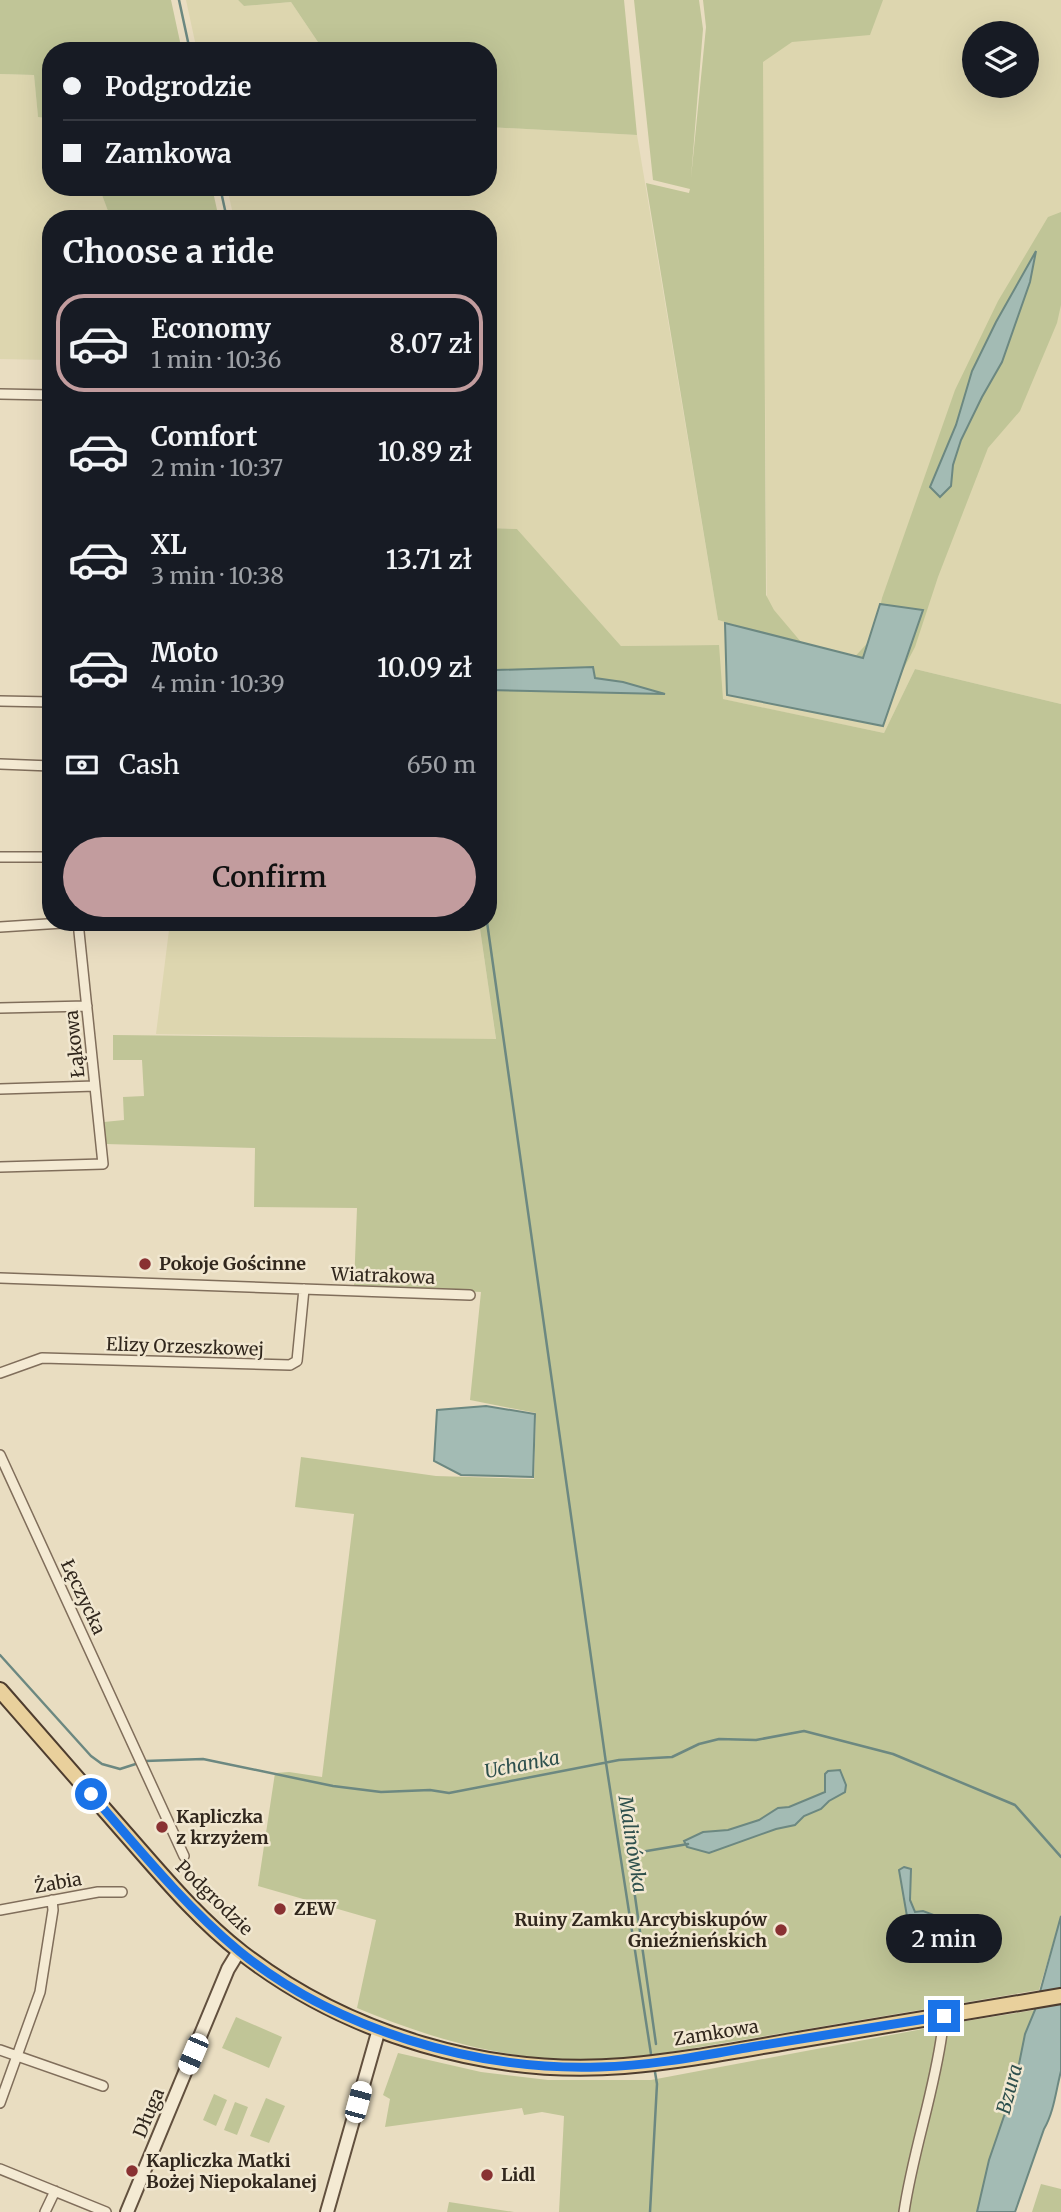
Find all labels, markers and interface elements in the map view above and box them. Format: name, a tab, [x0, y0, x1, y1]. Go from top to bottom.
map controls	[962, 21, 1039, 98]
button: layers	[962, 21, 1039, 98]
text: Podgrodzie	[105, 70, 251, 103]
text: Zamkowa	[105, 137, 232, 170]
text: Choose a ride	[63, 232, 274, 272]
icon: car	[67, 312, 130, 375]
text: Economy	[151, 312, 271, 345]
text: 8.07 zł	[389, 327, 472, 360]
text: 1 min · 10:36	[151, 345, 281, 374]
icon: car	[67, 420, 130, 483]
text: Comfort	[151, 420, 257, 453]
text: 10.89 zł	[378, 435, 472, 468]
text: 2 min · 10:37	[151, 453, 283, 482]
icon: car	[67, 528, 130, 591]
text: XL	[151, 528, 187, 561]
text: 13.71 zł	[386, 543, 472, 576]
text: 3 min · 10:38	[151, 561, 284, 590]
icon: car	[67, 636, 130, 699]
text: Moto	[151, 636, 218, 669]
text: 10.09 zł	[377, 651, 472, 684]
text: 4 min · 10:39	[151, 669, 285, 698]
icon: cash	[63, 746, 101, 784]
text: Cash	[119, 748, 180, 781]
text: 650 m	[407, 750, 476, 779]
button: Confirm	[63, 837, 476, 917]
street label: Łąkowa	[59, 1009, 89, 1079]
place label: Pokoje Gościnne	[159, 1252, 306, 1275]
marker: Pokoje Gościnne	[137, 1256, 153, 1272]
street label: Wiatrakowa	[330, 1262, 436, 1289]
street label: Elizy Orzeszkowej	[106, 1332, 264, 1361]
street label: Łęczycka	[56, 1556, 111, 1638]
water label: Uchanka	[482, 1745, 562, 1783]
route start	[75, 1778, 107, 1810]
water label: Malinówka	[613, 1793, 653, 1894]
place label: Kapliczka z krzyżem	[176, 1805, 269, 1849]
marker: Kapliczka z krzyżem	[154, 1819, 170, 1835]
street label: Podgrodzie	[171, 1855, 258, 1940]
street label: Żabia	[32, 1867, 84, 1898]
place label: ZEW	[294, 1897, 337, 1920]
marker: ZEW	[272, 1901, 288, 1917]
place label: Ruiny Zamku Arcybiskupów Gnieźnieńskich	[514, 1908, 768, 1952]
callout: 2 min	[886, 1914, 1002, 1964]
marker: Ruiny Zamku Arcybiskupów Gnieźnieńskich	[773, 1922, 789, 1938]
text: 2 min	[912, 1924, 976, 1953]
route end	[928, 2000, 960, 2032]
street label: Zamkowa	[672, 2014, 760, 2051]
car	[176, 2031, 211, 2077]
water label: Bzura	[991, 2061, 1027, 2117]
car	[343, 2079, 374, 2125]
street label: Długa	[128, 2084, 169, 2141]
place label: Kapliczka Matki Bożej Niepokalanej	[146, 2149, 317, 2193]
marker: Kapliczka Matki Bożej Niepokalanej	[124, 2163, 140, 2179]
place label: Lidl	[501, 2163, 536, 2186]
marker: Lidl	[479, 2167, 495, 2183]

